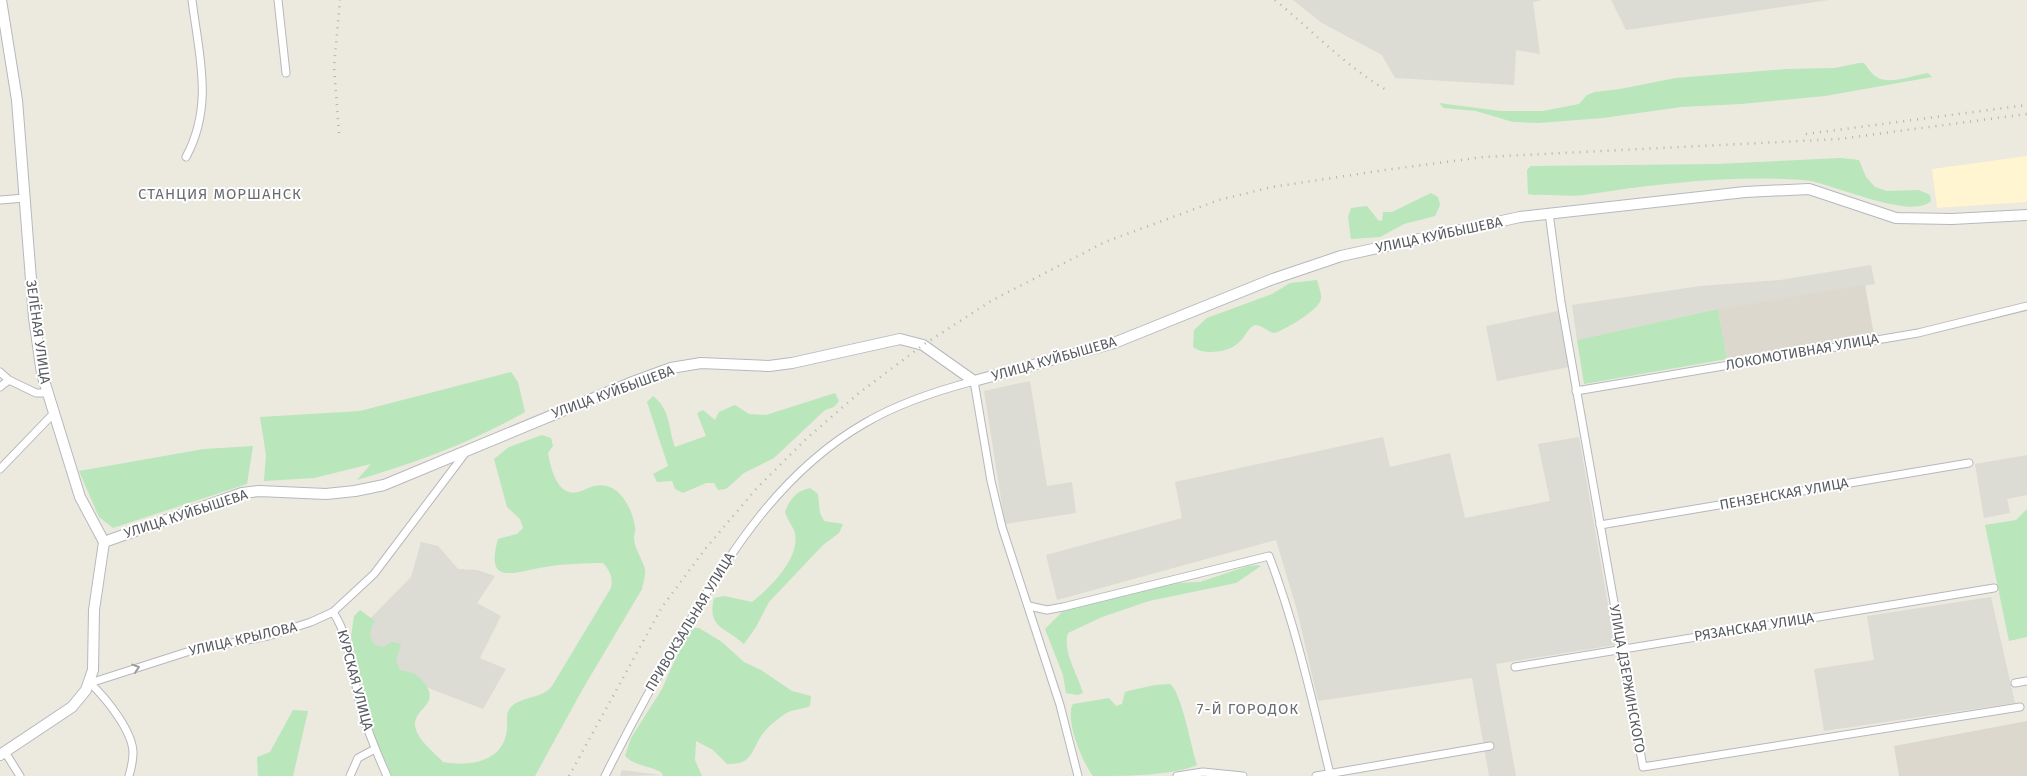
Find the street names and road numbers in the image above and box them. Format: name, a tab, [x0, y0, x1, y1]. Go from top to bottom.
street label: УЛИЦА КУЙБЫШЕВА	[1374, 213, 1504, 257]
street label: ЗЕЛЁНАЯ УЛИЦА	[22, 279, 54, 385]
street label: ЛОКОМОТИВНАЯ УЛИЦА	[1724, 330, 1880, 374]
street label: УЛИЦА КУЙБЫШЕВА	[990, 333, 1118, 385]
street label: УЛИЦА КУЙБЫШЕВА	[550, 362, 676, 422]
street label: ПЕНЗЕНСКАЯ УЛИЦА	[1718, 474, 1850, 514]
street label: УЛИЦА КУЙБЫШЕВА	[122, 486, 250, 542]
street label: ПРИВОКЗАЛЬНАЯ УЛИЦА	[642, 549, 738, 695]
street label: УЛИЦА ДЗЕРЖИНСКОГО	[1606, 604, 1648, 754]
street label: РЯЗАНСКАЯ УЛИЦА	[1693, 609, 1815, 645]
street label: УЛИЦА КРЫЛОВА	[187, 618, 299, 660]
street label: КУРСКАЯ УЛИЦА	[333, 628, 377, 732]

